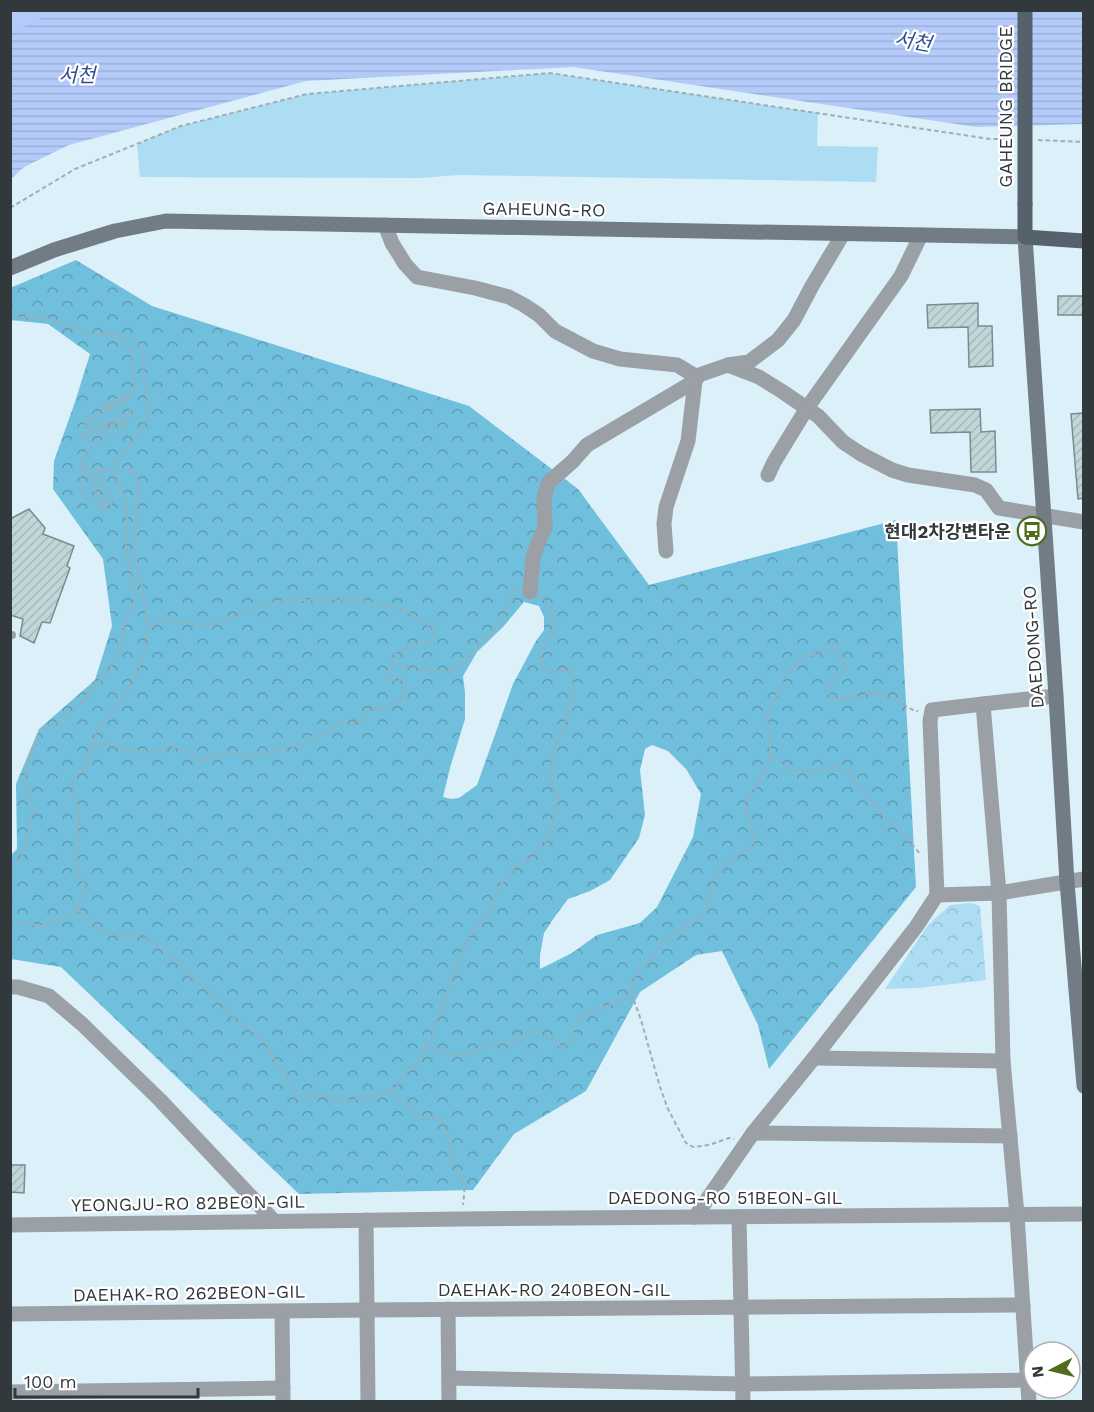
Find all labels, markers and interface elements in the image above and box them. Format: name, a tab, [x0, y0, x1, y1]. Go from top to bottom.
water label: 서천	[893, 26, 936, 56]
street label: GAHEUNG BRIDGE	[995, 26, 1016, 188]
water label: 서천	[59, 63, 98, 87]
street label: GAHEUNG-RO	[482, 197, 606, 221]
bus stop icon: 현대2차강변타운	[1016, 515, 1048, 547]
place label: 현대2차강변타운	[884, 521, 1011, 542]
street label: DAEDONG-RO	[1018, 585, 1048, 709]
street label: DAEDONG-RO 51BEON-GIL	[608, 1187, 843, 1208]
street label: YEONGJU-RO 82BEON-GIL	[71, 1190, 305, 1216]
street label: DAEHAK-RO 240BEON-GIL	[438, 1279, 670, 1300]
street label: DAEHAK-RO 262BEON-GIL	[73, 1280, 306, 1306]
north arrow	[1022, 1340, 1082, 1400]
scale bar	[15, 1361, 198, 1399]
text: N	[1027, 1365, 1048, 1379]
text: 100 m	[24, 1371, 77, 1392]

